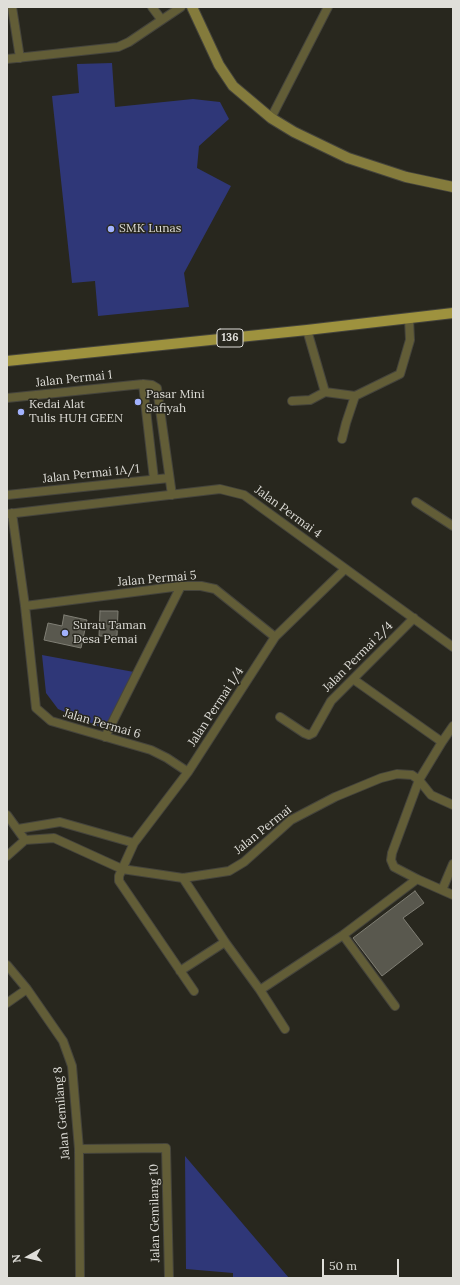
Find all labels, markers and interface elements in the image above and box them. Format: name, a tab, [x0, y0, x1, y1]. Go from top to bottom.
place label: SMK Lunas	[119, 222, 181, 236]
marker: SMK Lunas	[106, 224, 116, 234]
road number: 136	[217, 329, 243, 347]
street label: Jalan Permai 1	[35, 368, 113, 390]
place label: Pasar Mini Safiyah	[146, 388, 205, 416]
marker: Pasar Mini Safiyah	[133, 397, 143, 407]
place label: Kedai Alat Tulis HUH GEEN	[29, 398, 123, 426]
marker: Kedai Alat Tulis HUH GEEN	[16, 407, 26, 417]
street label: Jalan Permai 1A/1	[42, 462, 140, 486]
street label: Jalan Permai 4	[252, 483, 324, 541]
street label: Jalan Permai 5	[117, 568, 197, 590]
place label: Surau Taman Desa Pemai	[73, 619, 146, 647]
street label: Jalan Permai 2/4	[320, 619, 396, 695]
marker: Surau Taman Desa Pemai	[60, 628, 70, 638]
street label: Jalan Permai 1/4	[185, 665, 247, 749]
street label: Jalan Permai 6	[62, 706, 142, 742]
street label: Jalan Permai	[231, 803, 295, 857]
street label: Jalan Gemilang 8	[51, 1066, 73, 1160]
street label: Jalan Gemilang 10	[147, 1164, 163, 1262]
north arrow	[8, 1237, 48, 1277]
scale bar	[324, 1251, 401, 1277]
text: N	[9, 1253, 24, 1264]
text: 50 m	[329, 1258, 357, 1273]

